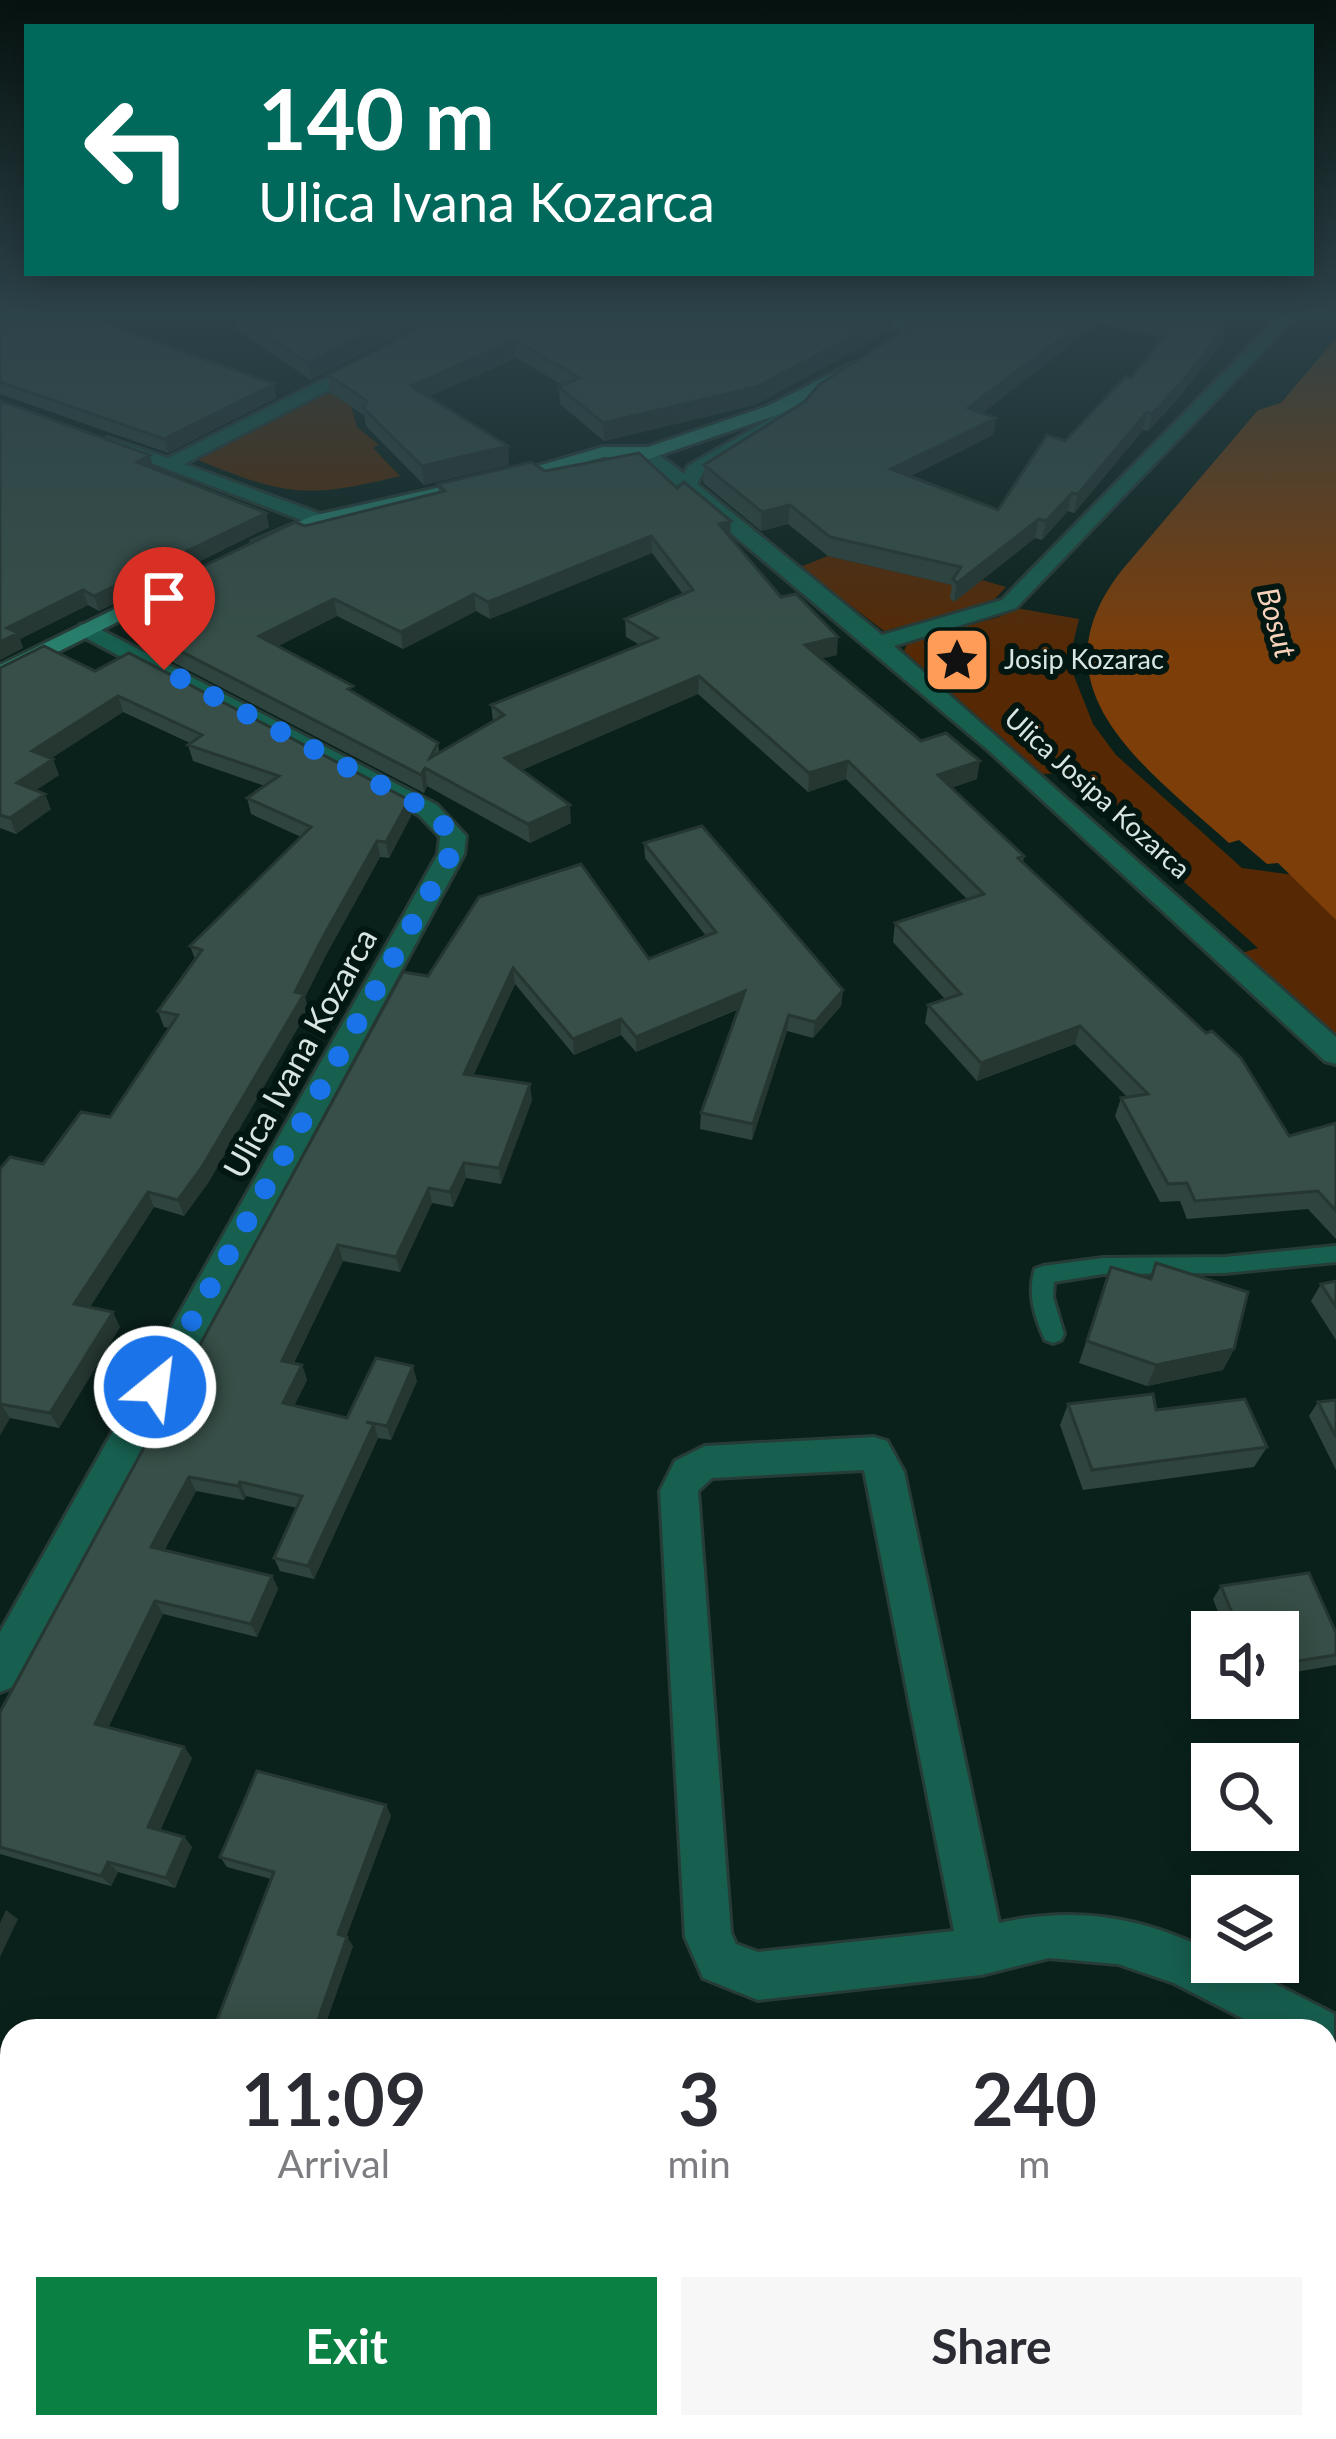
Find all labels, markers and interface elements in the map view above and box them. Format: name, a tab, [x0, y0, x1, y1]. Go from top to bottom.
text: 140 m	[258, 67, 495, 168]
icon: left	[60, 72, 216, 228]
text: Ulica Ivana Kozarca	[258, 169, 715, 234]
pin	[113, 547, 215, 670]
icon: arrive	[131, 565, 197, 631]
water label: Bosut	[1251, 583, 1305, 662]
place icon: Josip Kozarac	[922, 625, 992, 695]
place label: Josip Kozarac	[1004, 642, 1164, 675]
street label: Ulica Josipa Kozarca	[999, 701, 1197, 885]
street label: Ulica Ivana Kozarca	[214, 921, 384, 1184]
position arrow	[92, 1324, 218, 1450]
map controls	[1191, 1611, 1299, 1983]
button: sound	[1191, 1611, 1299, 1719]
button: search	[1191, 1743, 1299, 1851]
button: layers	[1191, 1875, 1299, 1983]
text: 11:09	[241, 2055, 427, 2141]
text: 3	[678, 2055, 720, 2141]
text: 240	[972, 2055, 1097, 2141]
text: Arrival	[278, 2140, 390, 2186]
text: min	[668, 2140, 731, 2186]
text: m	[1018, 2140, 1050, 2186]
button: Exit	[36, 2277, 657, 2415]
button: Share	[681, 2277, 1302, 2415]

